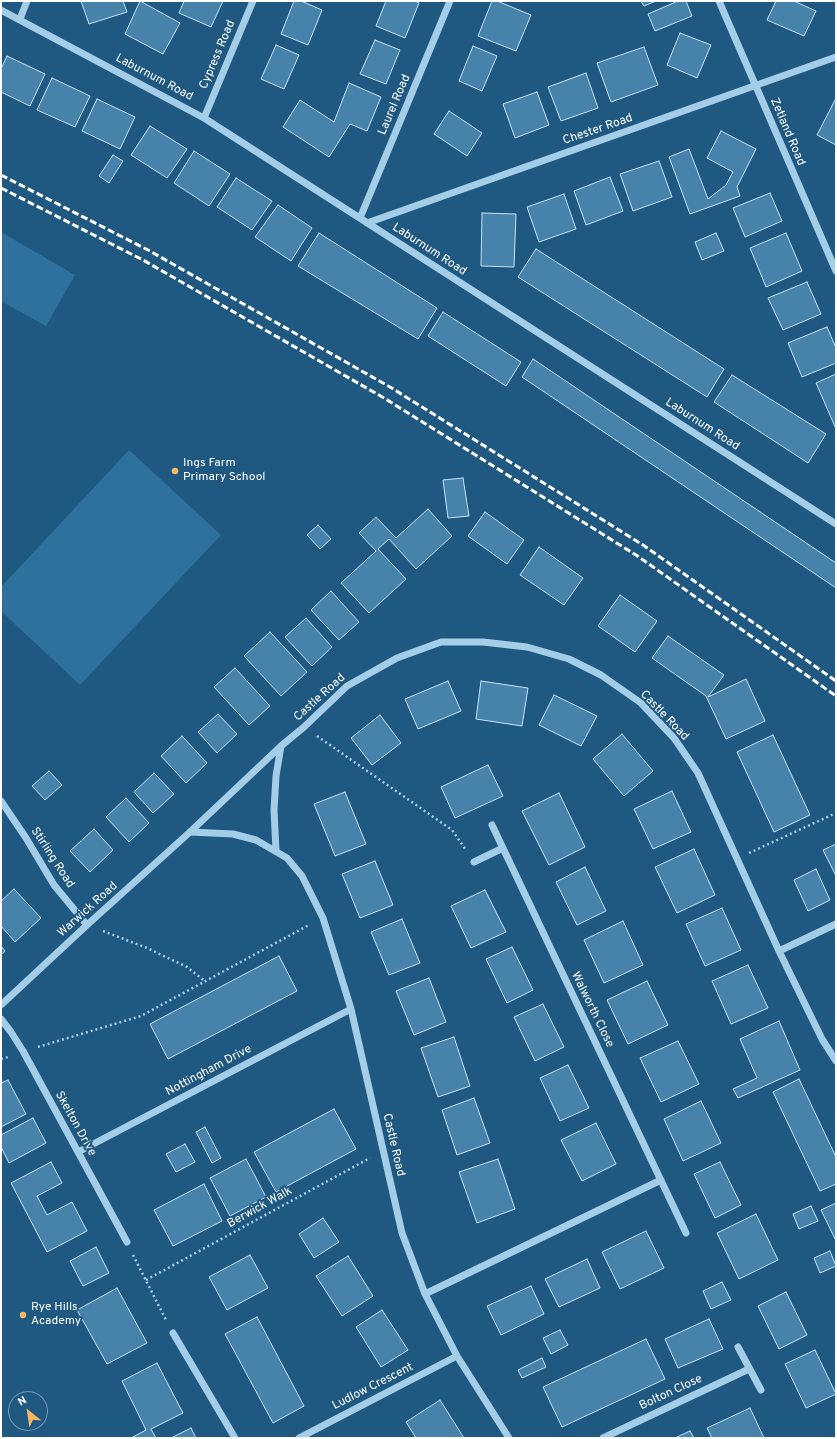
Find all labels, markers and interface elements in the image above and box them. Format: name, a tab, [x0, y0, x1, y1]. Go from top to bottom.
street label: Cypress Road	[197, 18, 239, 92]
street label: Laburnum Road	[113, 52, 195, 104]
street label: Laurel Road	[376, 73, 414, 137]
street label: Zetland Road	[766, 96, 808, 168]
street label: Chester Road	[561, 111, 635, 149]
street label: Laburnum Road	[389, 221, 469, 279]
street label: Laburnum Road	[662, 396, 742, 454]
place label: Ings Farm Primary School	[183, 457, 265, 485]
marker: Ings Farm Primary School	[170, 466, 180, 476]
street label: Castle Road	[291, 671, 349, 725]
street label: Castle Road	[637, 688, 691, 744]
street label: Stirling Road	[27, 825, 77, 891]
street label: Warwick Road	[55, 879, 121, 941]
street label: Walworth Close	[567, 970, 617, 1050]
street label: Nottingham Drive	[164, 1042, 254, 1100]
street label: Skelton Drive	[51, 1089, 99, 1159]
street label: Castle Road	[379, 1112, 407, 1178]
street label: Berwick Walk	[225, 1184, 295, 1232]
place label: Rye Hills Academy	[31, 1301, 81, 1329]
marker: Rye Hills Academy	[18, 1310, 28, 1320]
street label: Ludlow Crescent	[330, 1360, 416, 1414]
street label: Bolton Close	[637, 1372, 705, 1414]
north arrow	[8, 1391, 48, 1431]
text: N	[16, 1393, 29, 1410]

